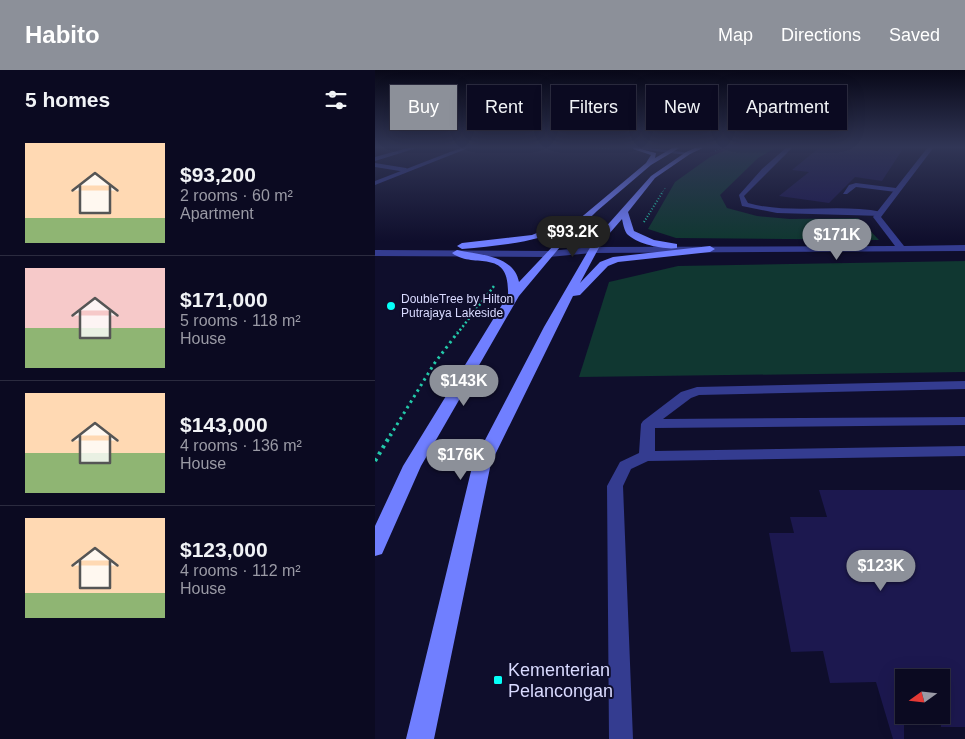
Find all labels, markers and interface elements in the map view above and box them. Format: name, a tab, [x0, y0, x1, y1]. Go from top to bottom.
text: Habito	[25, 21, 100, 48]
text: Map	[718, 25, 753, 45]
text: Directions	[781, 25, 861, 45]
text: Saved	[889, 25, 940, 45]
chip: Buy	[390, 85, 457, 130]
chip: Rent	[467, 85, 541, 130]
chip: Filters	[551, 85, 636, 130]
chip: New	[646, 85, 718, 130]
chip: Apartment	[728, 85, 847, 130]
icon: filters	[322, 86, 350, 114]
text: 5 homes	[25, 88, 110, 111]
icon: home	[65, 163, 125, 223]
text: $93,200	[180, 163, 256, 186]
text: 2 rooms · 60 m²	[180, 187, 293, 204]
text: Apartment	[180, 205, 254, 222]
pin: $93.2K	[532, 216, 614, 258]
pin: $171K	[802, 218, 872, 261]
text: $93.2K	[547, 223, 599, 240]
text: $171K	[813, 226, 861, 243]
icon: home	[65, 288, 125, 348]
text: $171,000	[180, 288, 268, 311]
place label: DoubleTree by Hilton Putrajaya Lakeside	[401, 292, 513, 320]
marker: DoubleTree by Hilton Putrajaya Lakeside	[385, 300, 397, 312]
text: 5 rooms · 118 m²	[180, 312, 301, 329]
text: House	[180, 330, 226, 347]
pin: $143K	[429, 364, 499, 407]
text: $143K	[440, 372, 488, 389]
icon: home	[65, 413, 125, 473]
text: $143,000	[180, 413, 268, 436]
text: 4 rooms · 136 m²	[180, 437, 302, 454]
pin: $176K	[426, 438, 496, 481]
text: $176K	[437, 446, 485, 463]
text: House	[180, 455, 226, 472]
icon: home	[65, 538, 125, 598]
text: $123,000	[180, 538, 268, 561]
pin: $123K	[846, 550, 916, 592]
text: $123K	[857, 557, 905, 574]
text: 4 rooms · 112 m²	[180, 562, 301, 579]
text: House	[180, 580, 226, 597]
place label: Kementerian Pelancongan	[508, 660, 613, 701]
north arrow	[895, 669, 950, 724]
map controls	[895, 669, 950, 724]
marker: Kementerian Pelancongan	[492, 674, 504, 686]

